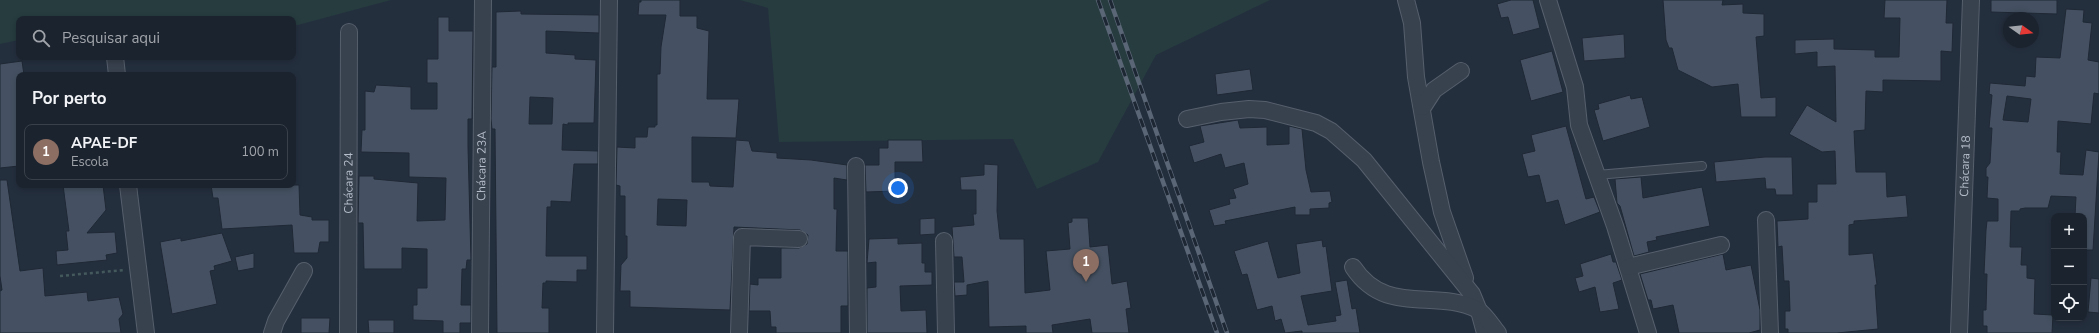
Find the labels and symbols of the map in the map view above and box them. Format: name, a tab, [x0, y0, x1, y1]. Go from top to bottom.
north arrow	[2003, 12, 2039, 48]
street label: Chácara 23A	[473, 131, 490, 201]
street label: Chácara 18	[1956, 135, 1974, 197]
street label: Chácara 24	[340, 152, 357, 214]
your location	[888, 178, 908, 198]
pin: 1	[1073, 249, 1099, 282]

